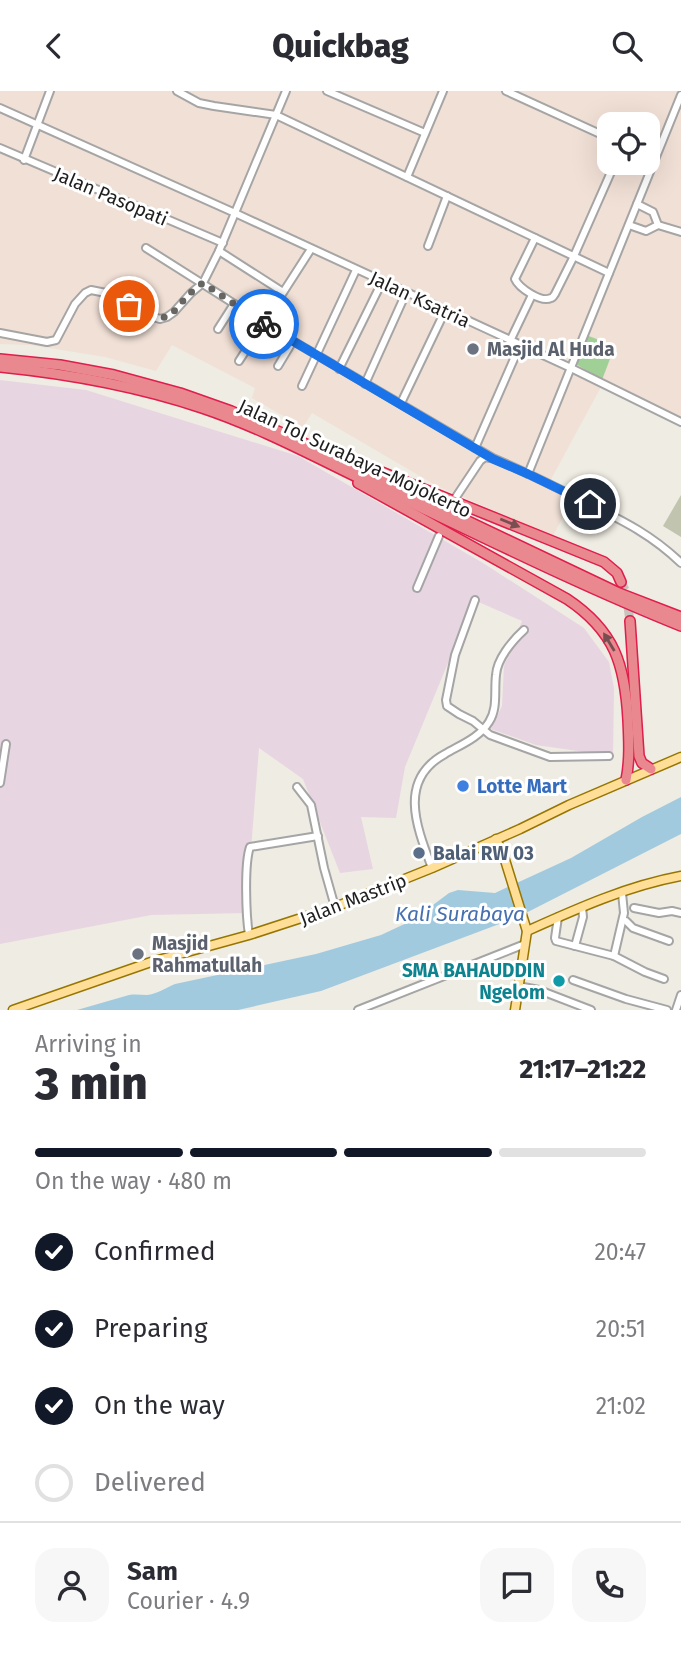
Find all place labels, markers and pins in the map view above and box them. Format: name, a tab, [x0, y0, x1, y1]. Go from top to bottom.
pin	[99, 276, 159, 336]
place label: Masjid Al Huda	[487, 338, 615, 361]
marker: Masjid Al Huda	[465, 341, 481, 357]
pin	[560, 474, 620, 534]
place label: Lotte Mart	[477, 775, 568, 798]
marker: Lotte Mart	[455, 778, 471, 794]
place label: Balai RW 03	[433, 842, 534, 865]
marker: Balai RW 03	[411, 845, 427, 861]
place label: Masjid Rahmatullah	[152, 932, 262, 977]
marker: Masjid Rahmatullah	[130, 946, 146, 962]
place label: SMA BAHAUDDIN Ngelom	[402, 959, 545, 1004]
marker: SMA BAHAUDDIN Ngelom	[551, 973, 567, 989]

